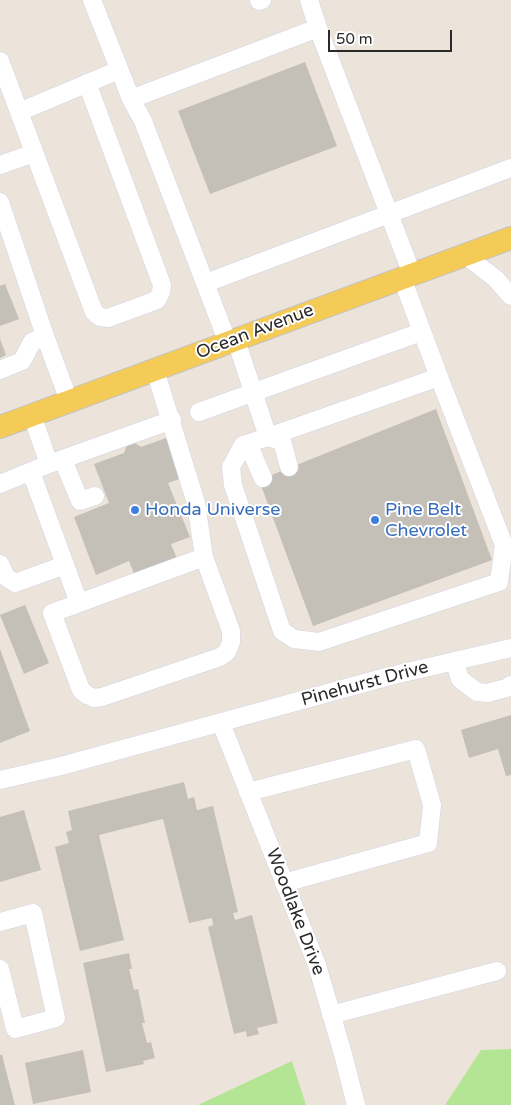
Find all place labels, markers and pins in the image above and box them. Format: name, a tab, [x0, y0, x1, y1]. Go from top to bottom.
place label: Honda Universe	[145, 499, 280, 521]
place label: Pine Belt Chevrolet	[385, 499, 467, 542]
marker: Honda Universe	[129, 504, 141, 516]
marker: Pine Belt Chevrolet	[369, 514, 381, 526]

